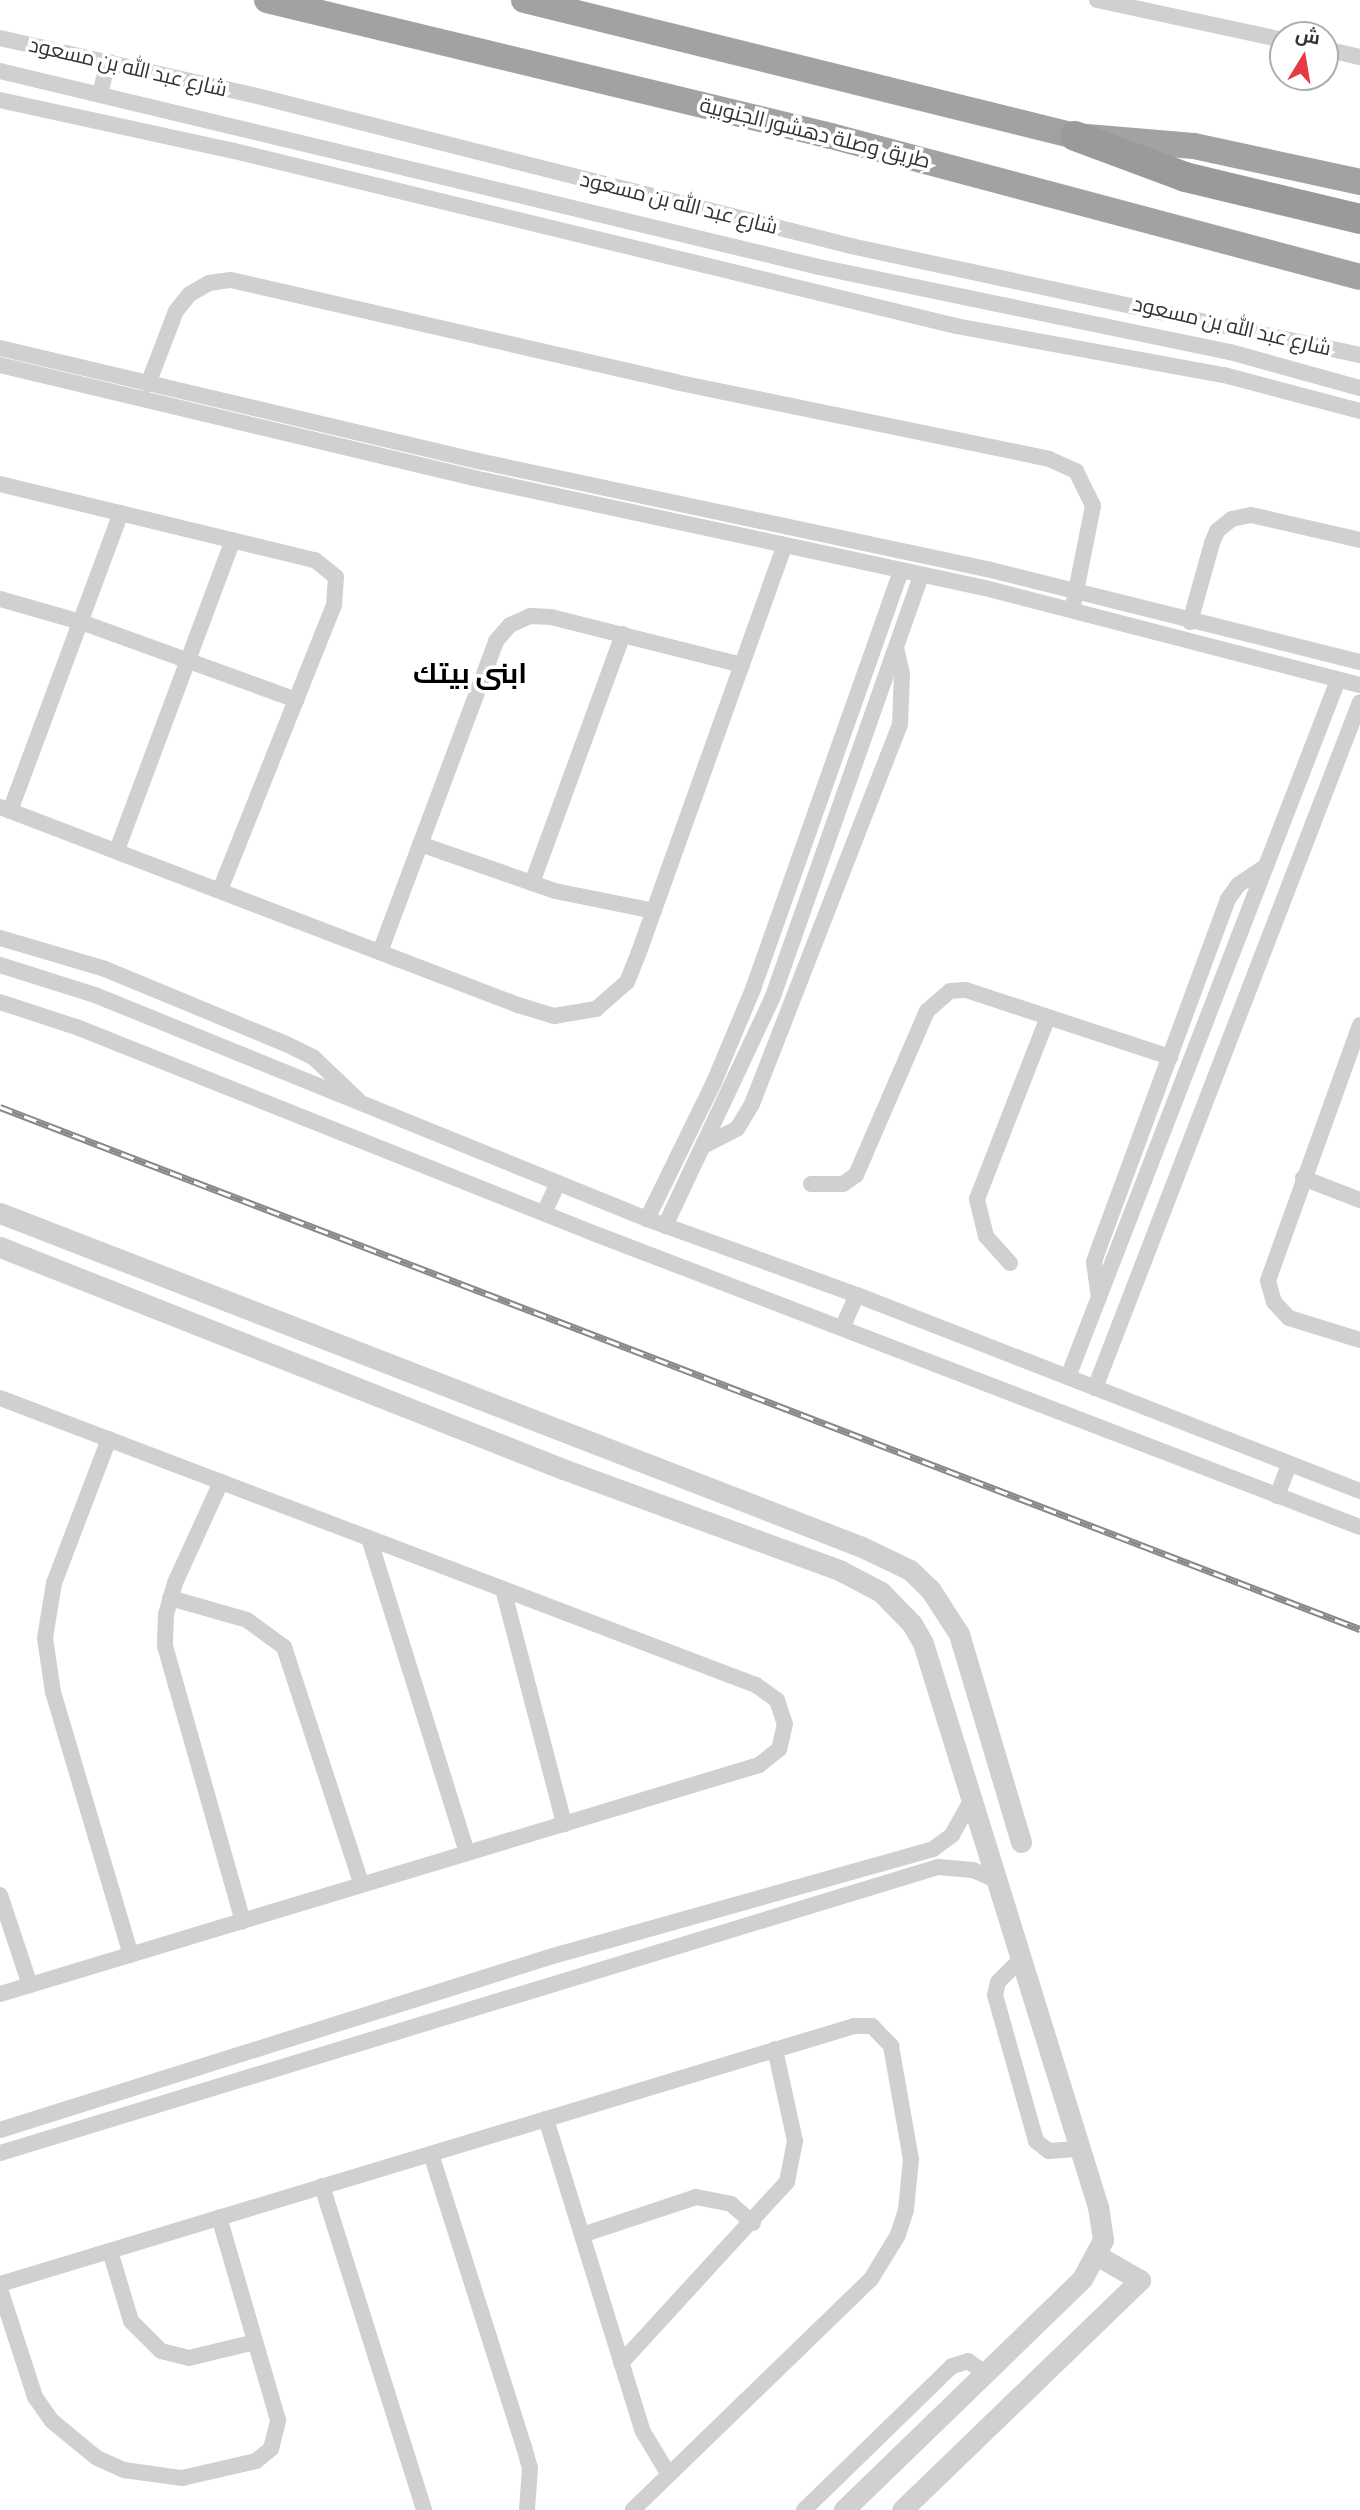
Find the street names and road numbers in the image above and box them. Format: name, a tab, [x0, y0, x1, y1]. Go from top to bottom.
street label: شارع عبد الله بن مسعود	[26, 32, 230, 102]
street label: طريق وصلة دهشور الجنوبية	[697, 92, 933, 174]
street label: شارع عبد الله بن مسعود	[578, 166, 780, 240]
street label: شارع عبد الله بن مسعود	[1130, 291, 1334, 361]

